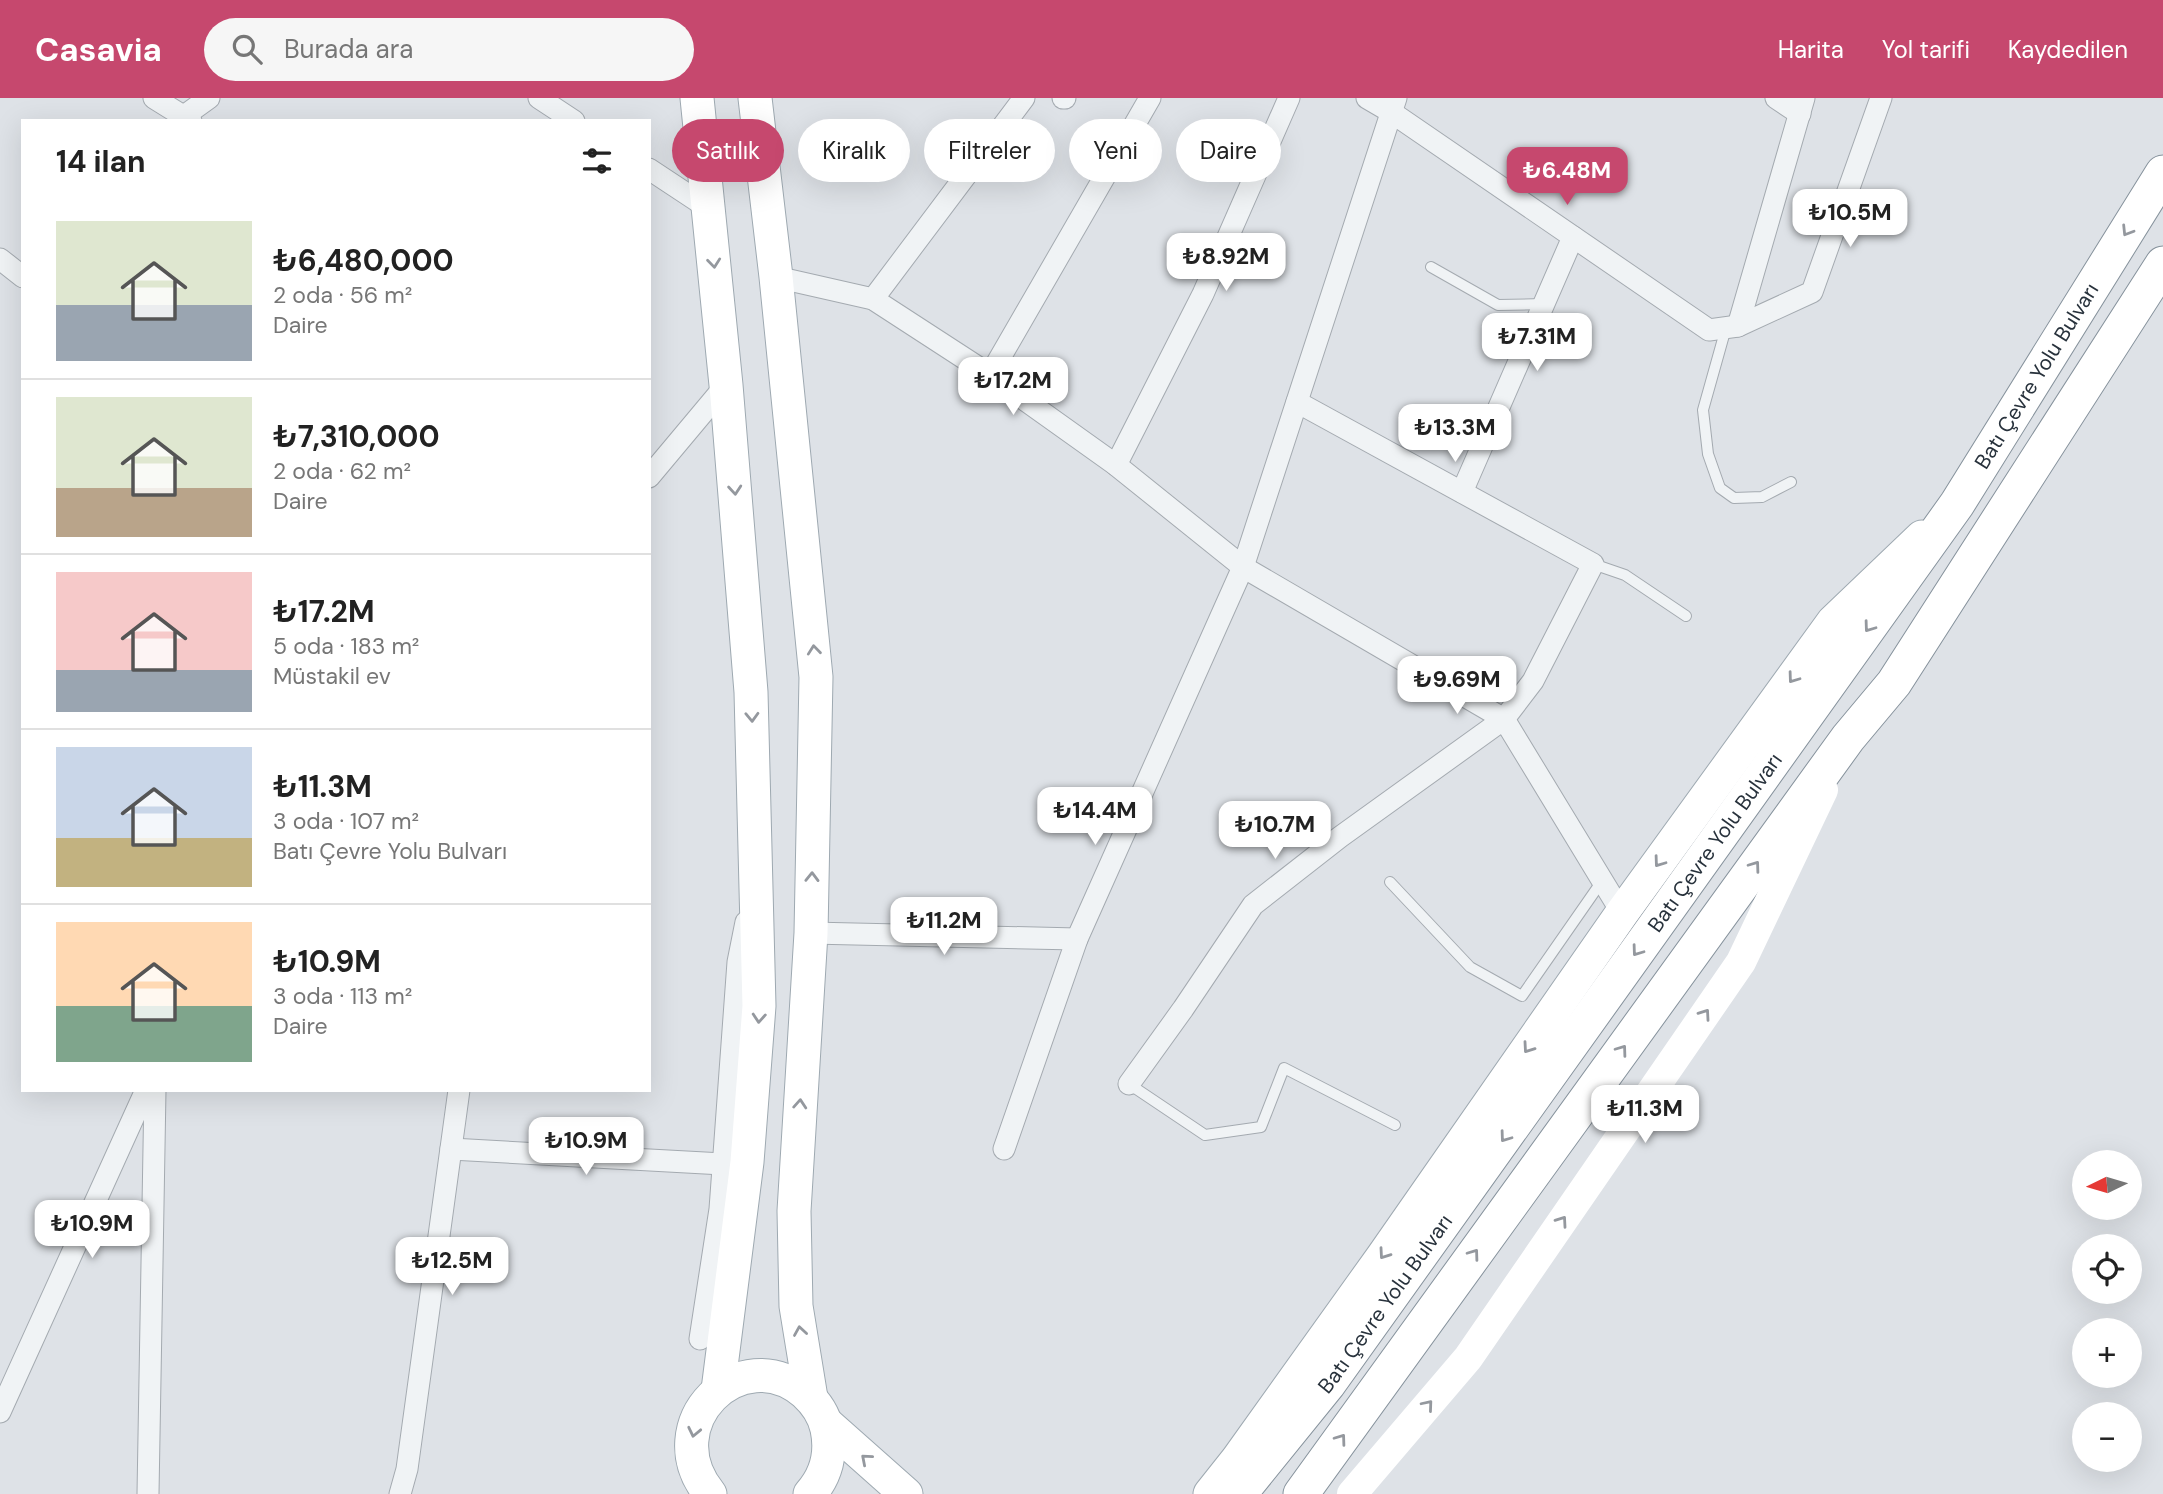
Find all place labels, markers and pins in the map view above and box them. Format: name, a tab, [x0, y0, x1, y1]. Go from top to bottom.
pin: ₺6.48M	[1510, 148, 1624, 207]
pin: ₺10.5M	[1793, 190, 1907, 249]
pin: ₺8.92M	[1169, 234, 1283, 293]
pin: ₺7.31M	[1480, 314, 1594, 373]
pin: ₺17.2M	[956, 358, 1070, 417]
pin: ₺13.3M	[1398, 404, 1512, 464]
pin: ₺9.69M	[1400, 656, 1514, 716]
pin: ₺14.4M	[1038, 788, 1152, 847]
pin: ₺10.7M	[1218, 802, 1332, 861]
pin: ₺11.2M	[887, 898, 1001, 957]
pin: ₺11.3M	[1588, 1086, 1702, 1145]
pin: ₺10.9M	[529, 1118, 643, 1177]
pin: ₺10.9M	[35, 1200, 149, 1260]
pin: ₺12.5M	[395, 1238, 509, 1297]

